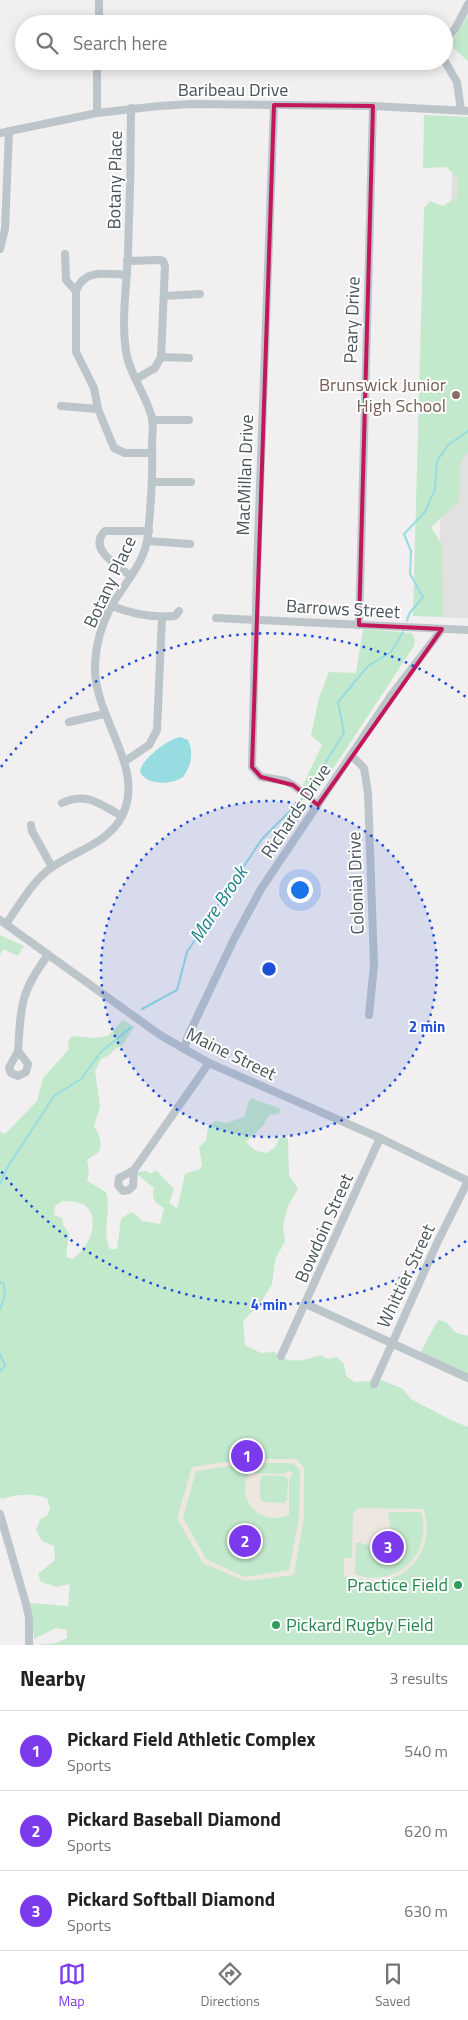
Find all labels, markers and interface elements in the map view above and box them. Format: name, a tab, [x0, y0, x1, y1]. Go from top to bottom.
search box	[15, 15, 453, 70]
text: Search here	[73, 28, 167, 57]
icon: search	[33, 29, 61, 57]
street label: Baribeau Drive	[178, 76, 288, 103]
street label: Botany Place	[100, 130, 129, 230]
street label: Peary Drive	[336, 276, 367, 364]
place label: Brunswick Junior High School	[319, 371, 446, 419]
marker: Brunswick Junior High School	[450, 389, 462, 401]
street label: MacMillan Drive	[229, 414, 260, 536]
street label: Botany Place	[76, 531, 143, 632]
street label: Barrows Street	[285, 592, 401, 625]
street label: Richards Drive	[254, 758, 337, 863]
street label: Colonial Drive	[340, 831, 371, 935]
water label: Mare Brook	[181, 857, 255, 948]
your location	[287, 877, 313, 903]
centre of rings	[260, 960, 278, 978]
text: 2 min	[409, 1015, 445, 1038]
street label: Maine Street	[182, 1020, 281, 1087]
street label: Bowdoin Street	[287, 1168, 360, 1287]
street label: Whittier Street	[370, 1219, 442, 1332]
text: 4 min	[251, 1293, 287, 1316]
pin: 1	[231, 1437, 263, 1475]
pin: 2	[229, 1522, 261, 1560]
pin: 3	[372, 1528, 404, 1566]
place label: Practice Field	[347, 1571, 448, 1598]
marker: Practice Field	[452, 1579, 464, 1591]
place label: Pickard Rugby Field	[286, 1611, 434, 1638]
marker: Pickard Rugby Field	[270, 1619, 282, 1631]
text: Nearby	[20, 1662, 85, 1694]
text: 3 results	[389, 1666, 448, 1690]
text: Pickard Field Athletic Complex	[67, 1724, 315, 1753]
text: 1	[32, 1739, 40, 1763]
text: 540 m	[404, 1739, 448, 1763]
text: Sports	[67, 1753, 111, 1777]
text: Pickard Baseball Diamond	[67, 1804, 281, 1833]
text: 2	[32, 1819, 40, 1843]
text: 620 m	[404, 1819, 448, 1843]
text: Sports	[67, 1833, 111, 1857]
text: Pickard Softball Diamond	[67, 1884, 275, 1913]
text: 3	[32, 1899, 40, 1923]
text: 630 m	[404, 1899, 448, 1923]
text: Sports	[67, 1913, 111, 1937]
tab: Map	[58, 1960, 86, 2011]
tab: Directions	[201, 1960, 260, 2011]
tab: Saved	[375, 1960, 411, 2011]

